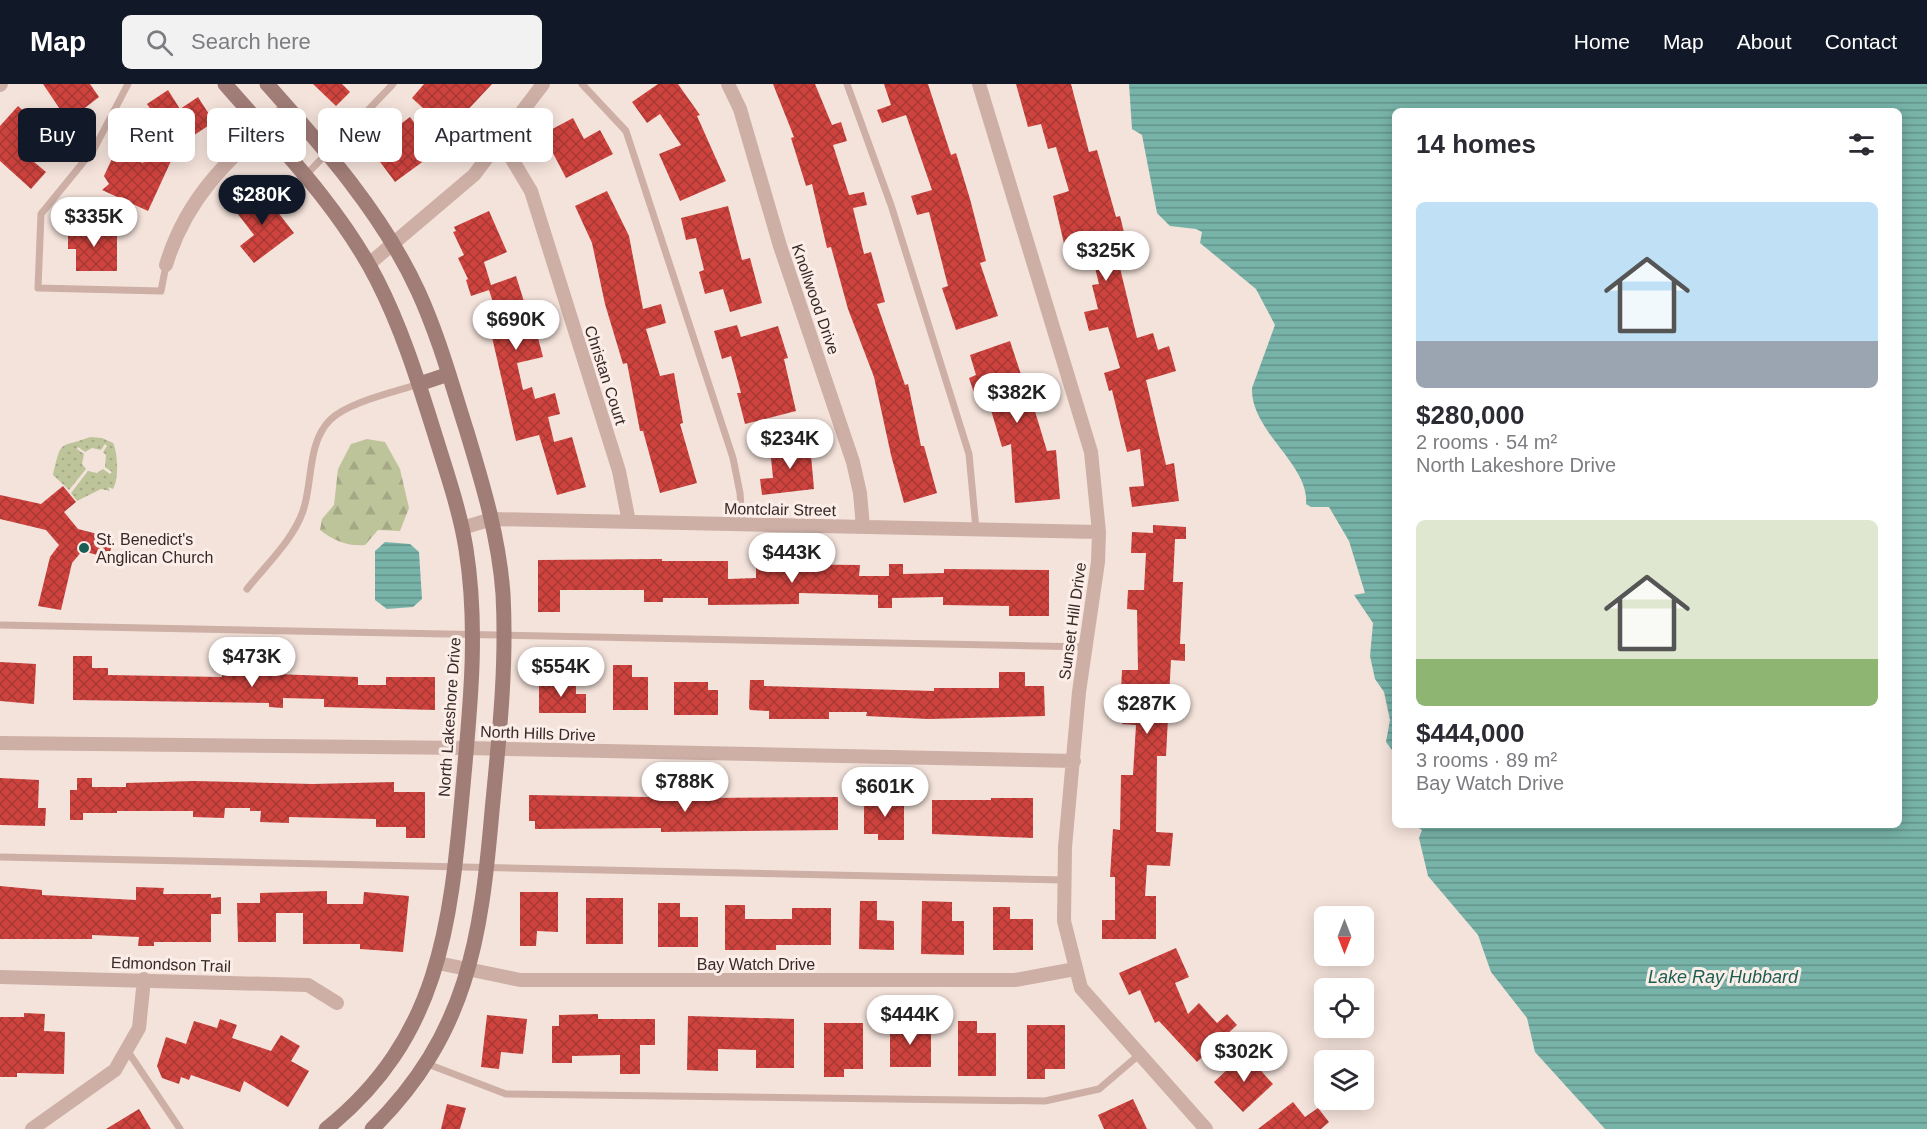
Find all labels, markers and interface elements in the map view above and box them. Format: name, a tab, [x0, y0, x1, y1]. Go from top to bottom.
search box	[122, 15, 542, 69]
text: Map	[30, 26, 86, 57]
icon: search	[143, 26, 176, 59]
text: Search here	[191, 29, 311, 54]
text: Home	[1574, 30, 1630, 53]
text: Map	[1663, 30, 1704, 53]
text: About	[1737, 30, 1792, 53]
text: Contact	[1825, 30, 1897, 53]
chip: Buy	[18, 108, 96, 162]
chip: Rent	[108, 108, 195, 162]
chip: Filters	[207, 108, 306, 162]
chip: New	[318, 108, 402, 162]
chip: Apartment	[414, 108, 553, 162]
icon: filters	[1845, 128, 1878, 161]
text: 14 homes	[1416, 129, 1536, 159]
pin: $280K	[220, 175, 304, 226]
text: $280K	[233, 183, 291, 205]
pin: $335K	[52, 197, 136, 248]
text: $335K	[65, 205, 123, 227]
pin: $325K	[1064, 231, 1148, 282]
text: $325K	[1077, 239, 1135, 261]
icon: home	[1593, 241, 1701, 349]
street label: Knollwood Drive	[789, 242, 842, 357]
pin: $690K	[474, 300, 558, 351]
text: $690K	[487, 308, 545, 330]
street label: Christan Court	[582, 323, 630, 427]
pin: $382K	[975, 373, 1059, 424]
text: $382K	[988, 381, 1046, 403]
text: $280,000	[1416, 400, 1524, 430]
pin: $234K	[748, 419, 832, 470]
text: $234K	[761, 427, 819, 449]
text: 2 rooms · 54 m²	[1416, 431, 1557, 453]
text: North Lakeshore Drive	[1416, 454, 1616, 476]
street label: Montclair Street	[724, 500, 837, 519]
place label: St. Benedict's Anglican Church	[96, 531, 213, 566]
pin: $443K	[750, 533, 834, 584]
marker: St. Benedict's Anglican Church	[77, 541, 91, 555]
text: $443K	[763, 541, 821, 563]
icon: home	[1593, 559, 1701, 667]
street label: Sunset Hill Drive	[1056, 561, 1089, 681]
pin: $473K	[210, 637, 294, 688]
street label: North Lakeshore Drive	[435, 637, 464, 797]
text: $473K	[223, 645, 281, 667]
pin: $554K	[519, 647, 603, 698]
text: $554K	[532, 655, 590, 677]
pin: $287K	[1105, 684, 1189, 735]
text: $287K	[1118, 692, 1176, 714]
text: $444,000	[1416, 718, 1524, 748]
street label: North Hills Drive	[480, 723, 596, 744]
text: 3 rooms · 89 m²	[1416, 749, 1557, 771]
pin: $788K	[643, 762, 727, 813]
pin: $601K	[843, 767, 927, 818]
text: $788K	[656, 770, 714, 792]
text: Bay Watch Drive	[1416, 772, 1564, 794]
text: $601K	[856, 775, 914, 797]
north arrow	[1314, 906, 1374, 966]
map controls	[1314, 906, 1374, 1110]
street label: Edmondson Trail	[111, 954, 231, 975]
street label: Bay Watch Drive	[697, 956, 815, 973]
water label: Lake Ray Hubbard	[1648, 967, 1799, 987]
button: locate	[1314, 978, 1374, 1038]
pin: $444K	[868, 995, 952, 1046]
text: $444K	[881, 1003, 939, 1025]
pin: $302K	[1202, 1032, 1286, 1083]
text: $302K	[1215, 1040, 1273, 1062]
button: layers	[1314, 1050, 1374, 1110]

